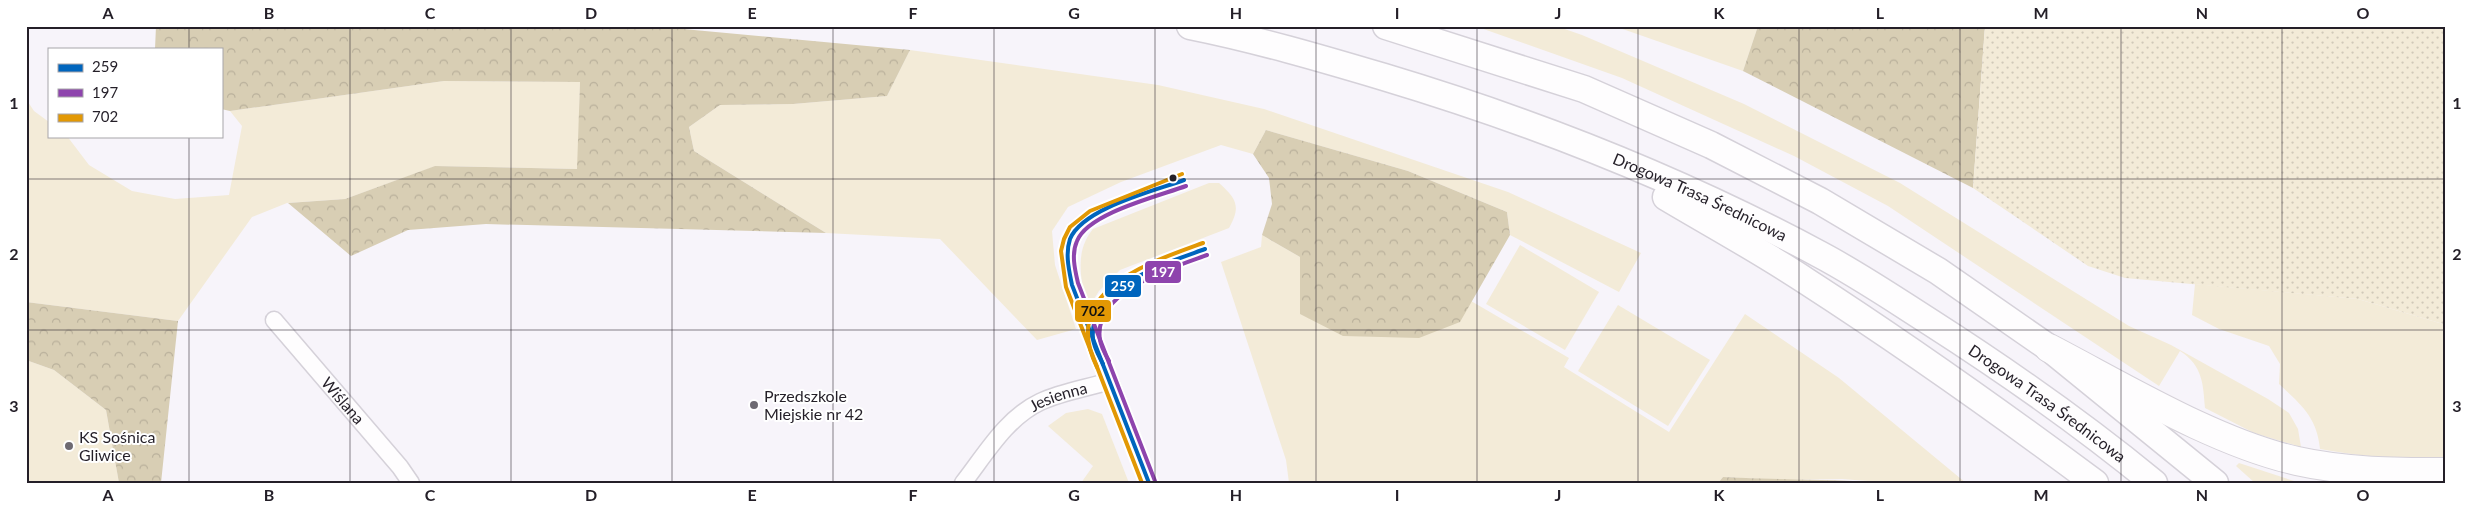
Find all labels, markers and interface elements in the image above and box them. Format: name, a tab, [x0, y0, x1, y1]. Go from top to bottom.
text: A	[101, 3, 114, 22]
text: B	[264, 3, 274, 22]
text: C	[425, 3, 436, 22]
text: D	[585, 3, 597, 22]
text: E	[747, 3, 757, 22]
text: F	[908, 3, 918, 22]
text: G	[1068, 3, 1080, 22]
text: H	[1230, 3, 1242, 22]
text: I	[1395, 3, 1399, 22]
text: J	[1555, 3, 1561, 22]
text: K	[1714, 3, 1726, 22]
text: L	[1876, 3, 1885, 22]
text: M	[2033, 3, 2049, 22]
text: N	[2196, 3, 2208, 22]
text: O	[2357, 3, 2370, 22]
legend	[48, 48, 222, 138]
text: 259	[92, 57, 118, 75]
text: 197	[92, 83, 118, 101]
text: 1	[9, 93, 19, 112]
text: 1	[2452, 93, 2462, 112]
text: 702	[92, 107, 118, 125]
street label: Drogowa Trasa Średnicowa	[1610, 149, 1790, 245]
unlabelled marker	[1168, 173, 1178, 183]
text: 2	[9, 244, 19, 263]
text: 2	[2452, 244, 2462, 263]
line badge: 197	[1144, 260, 1182, 284]
text: 197	[1151, 263, 1175, 280]
line badge: 259	[1104, 274, 1142, 298]
text: 259	[1111, 277, 1135, 294]
line badge: 702	[1074, 299, 1112, 323]
text: 702	[1081, 302, 1105, 319]
street label: Drogowa Trasa Średnicowa	[1965, 340, 2130, 466]
street label: Wiślana	[318, 373, 369, 428]
street label: Jesienna	[1025, 378, 1089, 415]
place label: Przedszkole Miejskie nr 42	[764, 386, 863, 423]
text: 3	[9, 396, 19, 415]
text: 3	[2452, 396, 2462, 415]
marker: Przedszkole Miejskie nr 42	[748, 399, 760, 411]
place label: KS Sośnica Gliwice	[79, 427, 155, 464]
marker: KS Sośnica Gliwice	[63, 440, 75, 452]
text: A	[101, 485, 114, 504]
text: B	[264, 485, 274, 504]
text: C	[425, 485, 436, 504]
text: D	[585, 485, 597, 504]
text: E	[747, 485, 757, 504]
text: F	[908, 485, 918, 504]
text: G	[1068, 485, 1080, 504]
text: H	[1230, 485, 1242, 504]
text: I	[1395, 485, 1399, 504]
text: J	[1555, 485, 1561, 504]
text: K	[1714, 485, 1726, 504]
text: L	[1876, 485, 1885, 504]
text: M	[2033, 485, 2049, 504]
text: N	[2196, 485, 2208, 504]
text: O	[2357, 485, 2370, 504]

